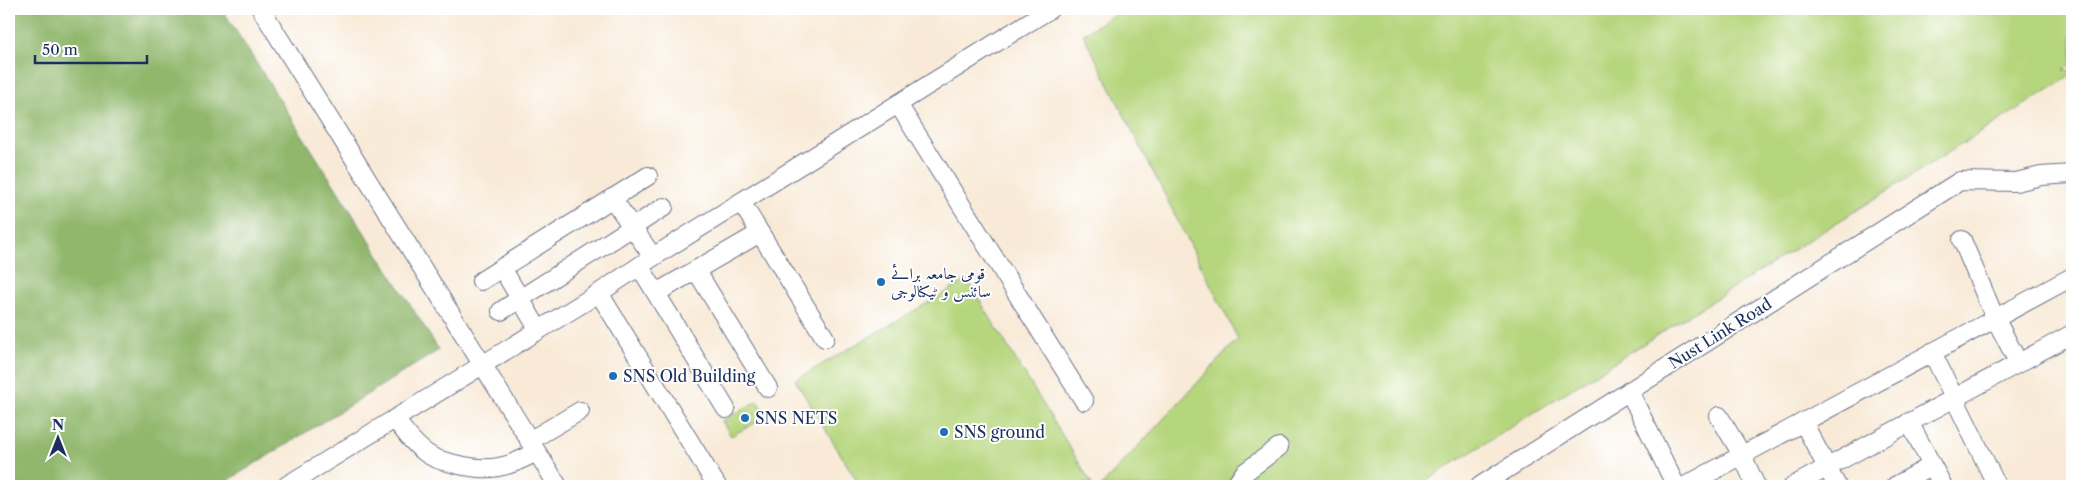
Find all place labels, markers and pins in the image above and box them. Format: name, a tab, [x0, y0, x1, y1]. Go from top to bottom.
place label: قومی جامعہ برائے سائنس و ٹیکنالوجی	[891, 263, 991, 302]
marker: قومی جامعہ برائے سائنس و ٹیکنالوجی	[875, 276, 887, 288]
place label: SNS Old Building	[623, 366, 756, 386]
marker: SNS Old Building	[607, 370, 619, 382]
place label: SNS NETS	[755, 408, 837, 428]
marker: SNS NETS	[739, 412, 751, 424]
place label: SNS ground	[954, 422, 1045, 442]
marker: SNS ground	[938, 426, 950, 438]

